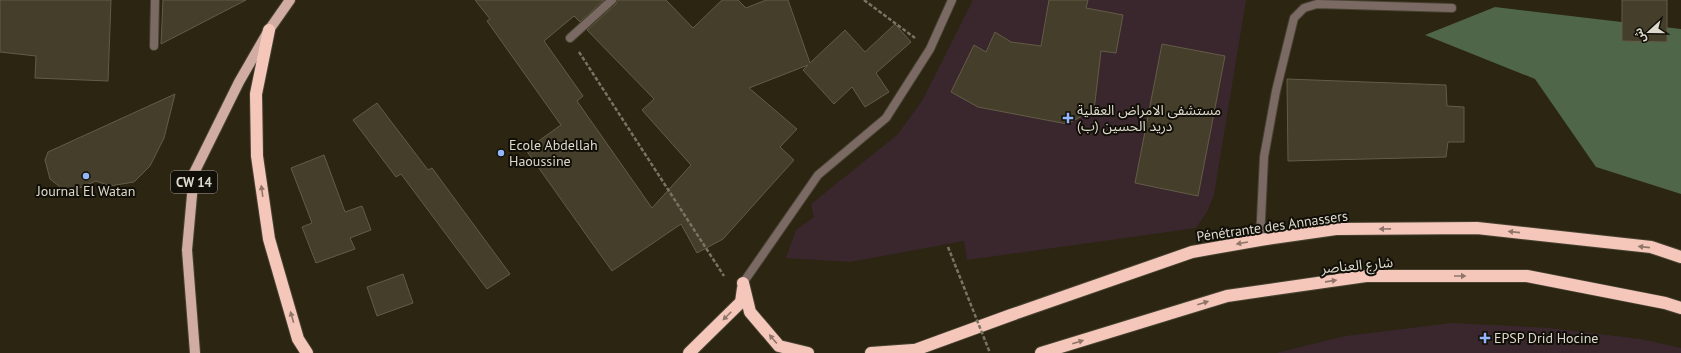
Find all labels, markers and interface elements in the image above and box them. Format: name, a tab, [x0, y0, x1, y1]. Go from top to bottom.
north arrow	[1629, 12, 1669, 52]
text: ش	[1630, 26, 1649, 45]
place label: مستشفى الامراض العقلية دريد الحسين (ب)	[1077, 101, 1221, 135]
marker: مستشفى الامراض العقلية دريد الحسين (ب)	[1062, 112, 1074, 124]
place label: Ecole Abdellah Haoussine	[509, 136, 598, 170]
marker: Ecole Abdellah Haoussine	[496, 148, 506, 158]
marker: Journal El Watan	[81, 171, 91, 181]
road number: CW 14	[171, 171, 217, 193]
place label: Journal El Watan	[36, 182, 135, 200]
one-way arrow	[259, 185, 265, 197]
street label: Pénétrante des Annassers	[1195, 206, 1349, 246]
one-way arrow	[1378, 226, 1391, 232]
one-way arrow	[1508, 229, 1520, 235]
one-way arrow	[1235, 240, 1248, 246]
one-way arrow	[1638, 243, 1650, 250]
street label: شارع العناصر	[1319, 253, 1394, 279]
one-way arrow	[1454, 273, 1467, 279]
one-way arrow	[1324, 278, 1337, 284]
one-way arrow	[1197, 300, 1209, 306]
one-way arrow	[288, 311, 294, 324]
one-way arrow	[722, 311, 732, 321]
place label: EPSP Drid Hocine	[1494, 329, 1598, 347]
marker: EPSP Drid Hocine	[1479, 332, 1491, 344]
one-way arrow	[768, 334, 777, 344]
one-way arrow	[1073, 339, 1085, 345]

